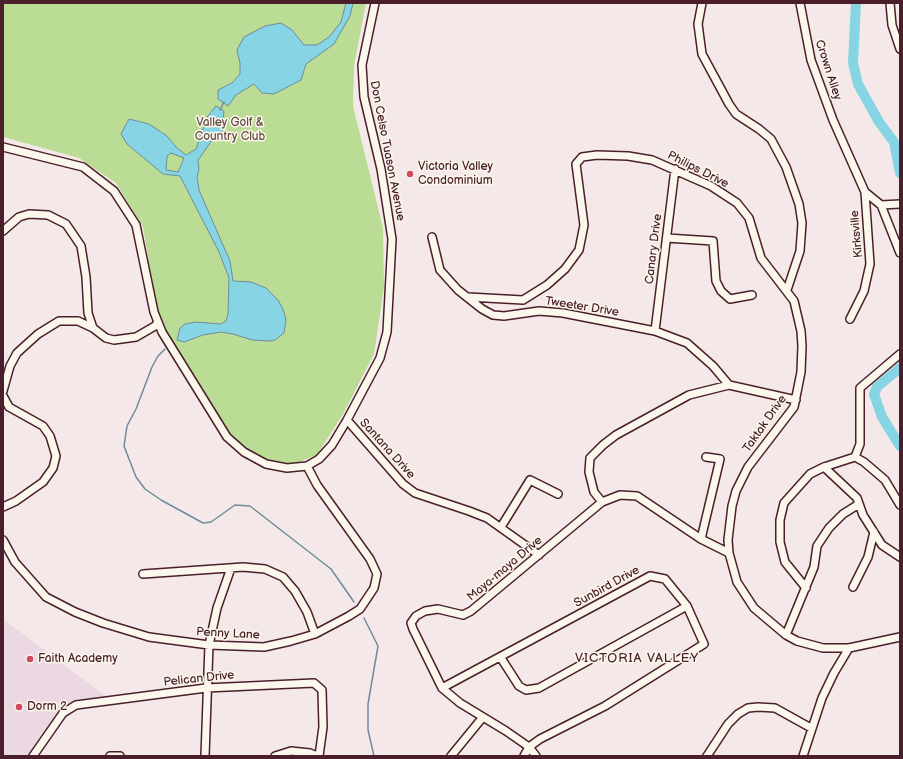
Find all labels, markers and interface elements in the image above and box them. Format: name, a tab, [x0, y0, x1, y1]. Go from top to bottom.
street label: Crown Alley	[812, 38, 844, 102]
street label: Don Celso Tuason Avenue	[366, 80, 408, 222]
park label: Valley Golf & Country Club	[195, 116, 265, 144]
street label: Philips Drive	[665, 148, 731, 192]
place label: Victoria Valley Condominium	[418, 160, 493, 188]
marker: Victoria Valley Condominium	[405, 169, 415, 179]
street label: Kirksville	[848, 210, 866, 258]
street label: Canary Drive	[643, 213, 665, 285]
street label: Tweeter Drive	[544, 294, 620, 320]
street label: Taktak Drive	[740, 393, 790, 455]
street label: Santana Drive	[356, 416, 418, 482]
street label: Maya-maya Drive	[465, 533, 545, 605]
street label: Sunbird Drive	[572, 563, 642, 611]
street label: Penny Lane	[196, 625, 260, 643]
district label: VICTORIA VALLEY	[575, 651, 699, 667]
place label: Faith Academy	[38, 652, 118, 666]
marker: Faith Academy	[25, 654, 35, 664]
street label: Pelican Drive	[163, 668, 235, 690]
place label: Dorm 2	[27, 700, 67, 714]
marker: Dorm 2	[14, 702, 24, 712]

